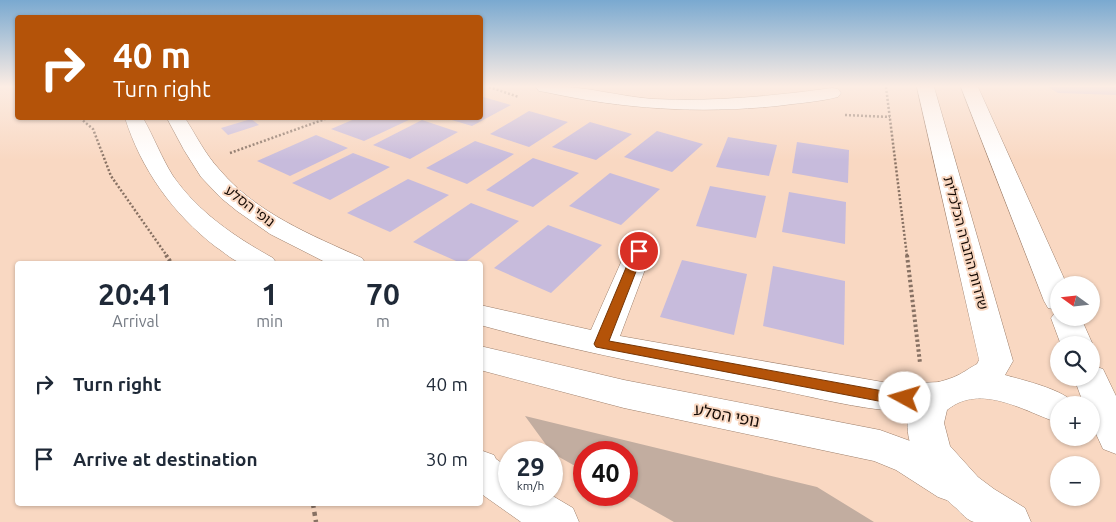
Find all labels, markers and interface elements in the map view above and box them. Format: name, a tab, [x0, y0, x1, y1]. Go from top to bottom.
icon: right	[30, 35, 95, 100]
text: 40 m	[113, 35, 191, 75]
text: Turn right	[113, 76, 211, 101]
street label: שדרות החברה הכלכלית	[940, 175, 992, 311]
street label: נופי הסלע	[222, 182, 278, 230]
pin	[618, 230, 660, 272]
icon: arrive	[625, 237, 653, 265]
north arrow	[1050, 276, 1100, 326]
map controls	[1050, 276, 1100, 506]
text: 20:41	[98, 277, 173, 311]
text: 1	[261, 277, 278, 311]
text: 70	[366, 277, 400, 311]
text: Arrival	[112, 312, 159, 330]
text: min	[256, 312, 283, 330]
text: m	[376, 312, 390, 330]
button: search	[1050, 336, 1100, 386]
icon: right	[30, 370, 58, 398]
position arrow	[878, 371, 930, 423]
text: Turn right	[73, 373, 161, 395]
text: 40 m	[426, 373, 468, 395]
button: +	[1050, 396, 1100, 446]
street label: נופי הסלע	[693, 400, 761, 430]
speed limit sign: 40	[573, 441, 638, 506]
icon: arrive	[30, 445, 58, 473]
text: Arrive at destination	[73, 448, 258, 470]
text: 30 m	[426, 448, 468, 470]
text: 29	[516, 453, 545, 481]
button: −	[1050, 456, 1100, 506]
text: km/h	[517, 479, 544, 492]

